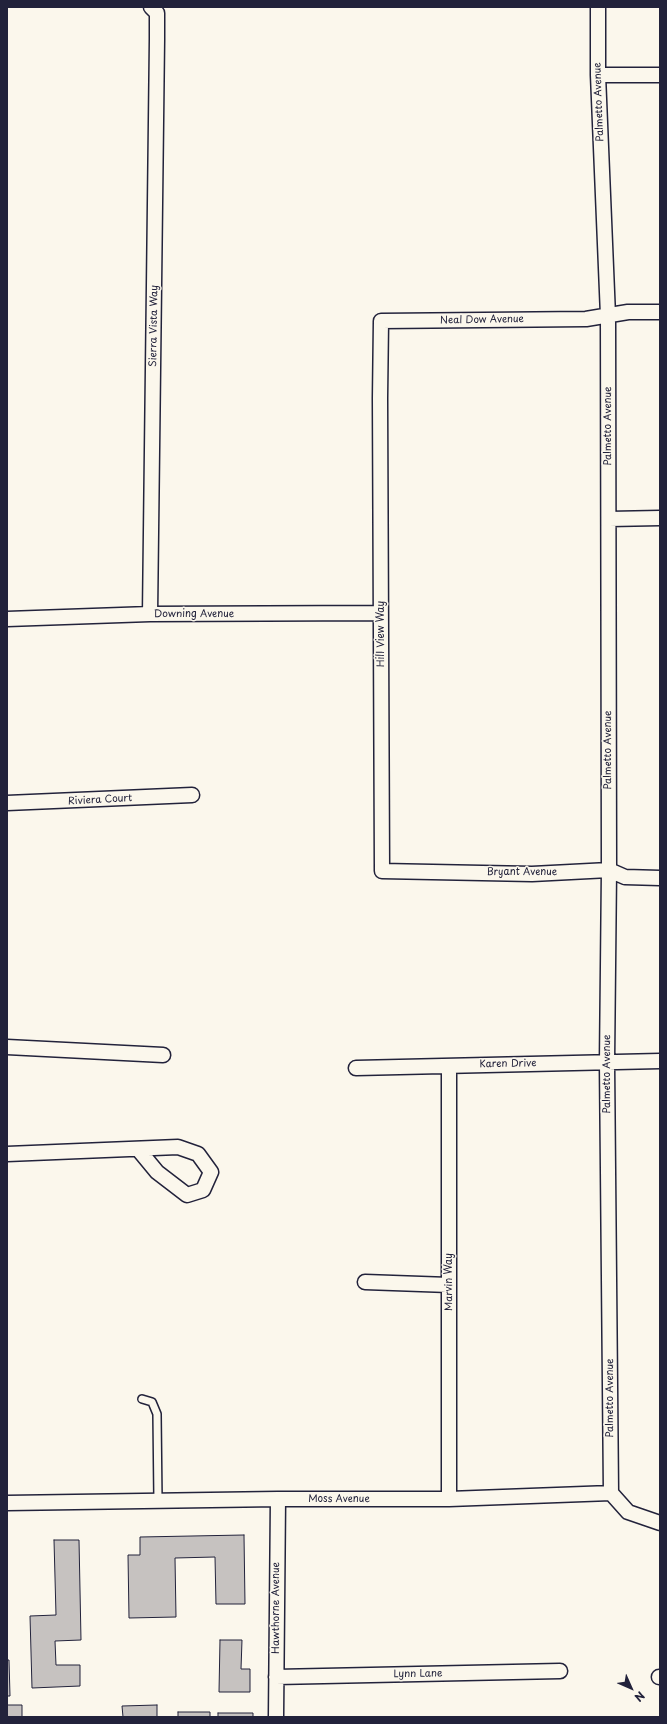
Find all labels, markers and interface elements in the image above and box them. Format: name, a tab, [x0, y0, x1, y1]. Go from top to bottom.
street label: Palmetto Avenue	[592, 62, 606, 142]
street label: Sierra Vista Way	[147, 285, 161, 367]
street label: Neal Dow Avenue	[440, 313, 524, 327]
street label: Palmetto Avenue	[602, 386, 614, 466]
street label: Hill View Way	[375, 601, 387, 667]
street label: Downing Avenue	[154, 608, 234, 620]
street label: Palmetto Avenue	[602, 710, 614, 790]
street label: Riviera Court	[68, 792, 132, 808]
street label: Bryant Avenue	[487, 866, 557, 878]
street label: Palmetto Avenue	[601, 1034, 613, 1114]
street label: Karen Drive	[479, 1058, 537, 1070]
street label: Marvin Way	[443, 1253, 455, 1311]
street label: Palmetto Avenue	[604, 1358, 616, 1438]
street label: Moss Avenue	[308, 1493, 370, 1505]
street label: Hawthorne Avenue	[270, 1562, 282, 1654]
street label: Lynn Lane	[393, 1668, 443, 1680]
north arrow	[611, 1668, 651, 1708]
text: N	[631, 1688, 649, 1706]

